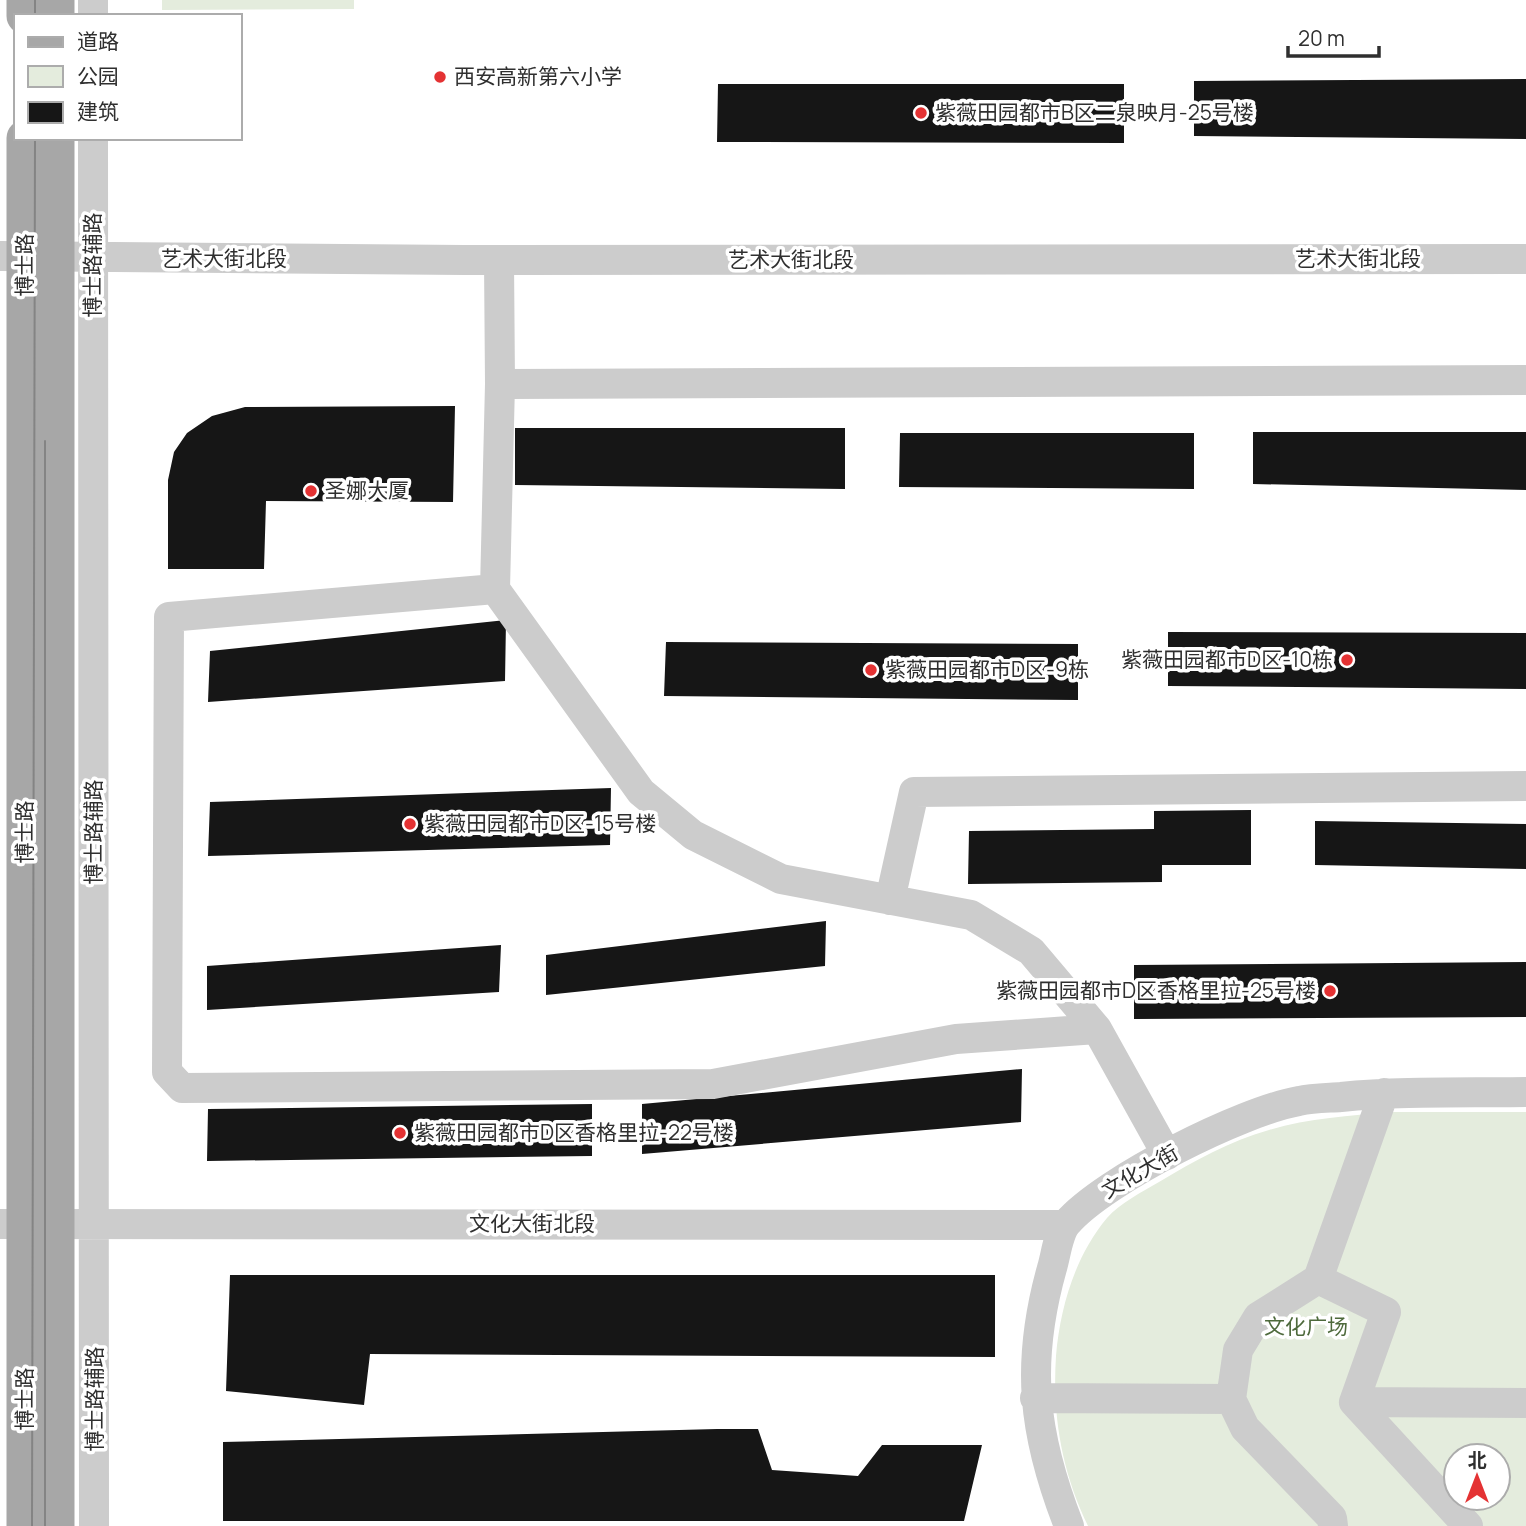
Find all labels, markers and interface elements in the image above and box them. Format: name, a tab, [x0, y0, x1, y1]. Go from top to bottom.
legend	[14, 14, 242, 140]
scale bar	[1288, 14, 1379, 58]
text: 20 m	[1298, 24, 1345, 52]
text: 道路	[77, 27, 119, 55]
text: 公园	[77, 62, 119, 90]
place label: 西安高新第六小学	[454, 62, 622, 90]
marker: 西安高新第六小学	[432, 69, 448, 85]
text: 建筑	[77, 97, 119, 125]
place label: 紫薇田园都市B区二泉映月-25号楼	[935, 98, 1254, 126]
marker: 紫薇田园都市B区二泉映月-25号楼	[913, 105, 929, 121]
street label: 博士路辅路	[78, 213, 106, 318]
street label: 博士路	[10, 234, 38, 297]
street label: 艺术大街北段	[161, 244, 287, 272]
street label: 艺术大街北段	[1295, 244, 1421, 272]
street label: 艺术大街北段	[728, 245, 854, 273]
place label: 圣娜大厦	[325, 476, 409, 504]
marker: 圣娜大厦	[303, 483, 319, 499]
place label: 紫薇田园都市D区-10栋	[1121, 645, 1333, 673]
marker: 紫薇田园都市D区-10栋	[1339, 652, 1355, 668]
place label: 紫薇田园都市D区-9栋	[885, 655, 1089, 683]
marker: 紫薇田园都市D区-9栋	[863, 662, 879, 678]
street label: 博士路辅路	[79, 780, 107, 885]
street label: 博士路	[10, 801, 38, 864]
place label: 紫薇田园都市D区-15号楼	[424, 809, 656, 837]
marker: 紫薇田园都市D区-15号楼	[402, 816, 418, 832]
place label: 紫薇田园都市D区香格里拉-25号楼	[996, 976, 1316, 1004]
marker: 紫薇田园都市D区香格里拉-25号楼	[1322, 983, 1338, 999]
place label: 紫薇田园都市D区香格里拉-22号楼	[414, 1118, 734, 1146]
marker: 紫薇田园都市D区香格里拉-22号楼	[392, 1125, 408, 1141]
street label: 文化大街	[1096, 1138, 1183, 1204]
street label: 文化大街北段	[469, 1209, 595, 1237]
park label: 文化广场	[1264, 1312, 1348, 1340]
street label: 博士路辅路	[80, 1347, 108, 1452]
street label: 博士路	[10, 1368, 38, 1431]
north arrow	[1442, 1442, 1512, 1512]
text: 北	[1467, 1447, 1487, 1473]

